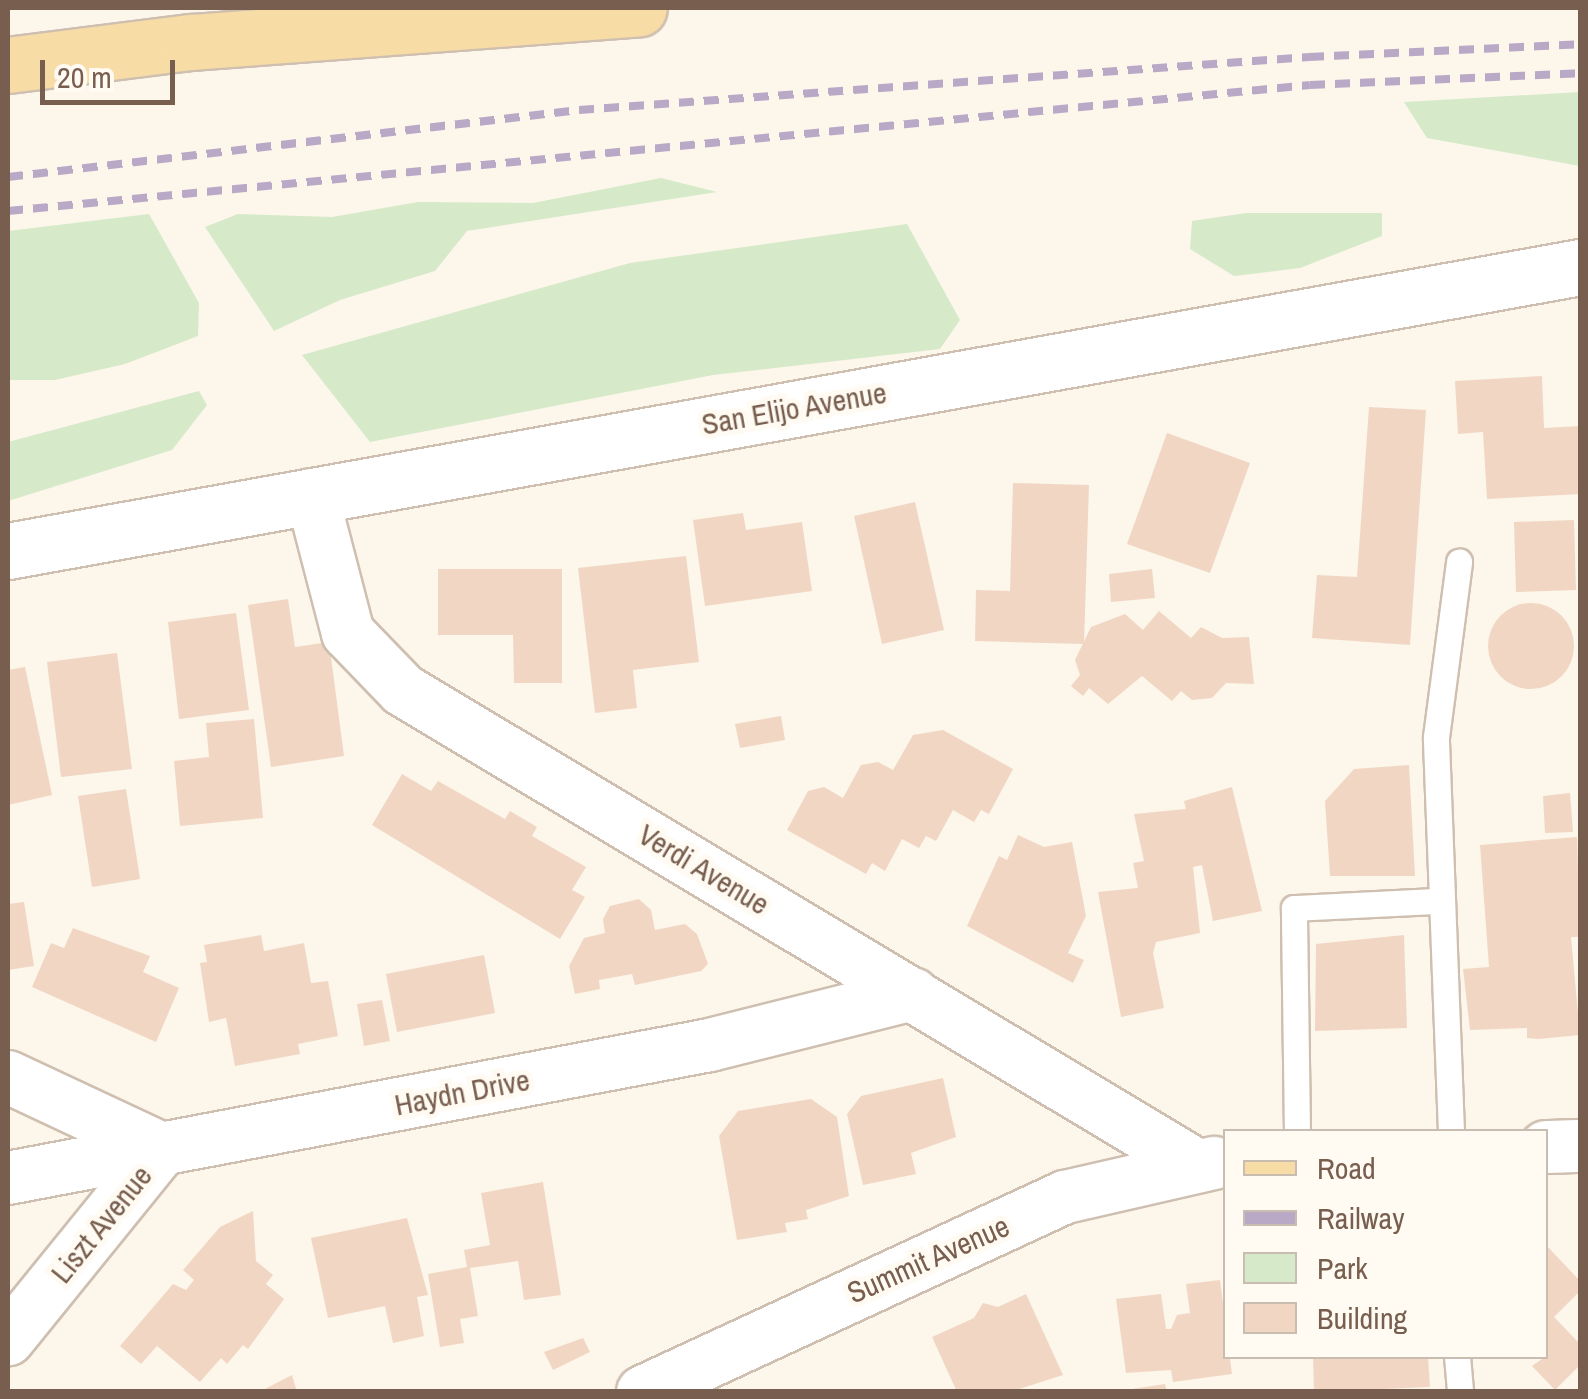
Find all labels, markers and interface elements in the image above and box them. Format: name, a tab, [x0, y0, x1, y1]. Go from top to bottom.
scale bar	[45, 40, 180, 102]
text: 20 m	[57, 57, 112, 97]
street label: San Elijo Avenue	[698, 374, 890, 442]
street label: Verdi Avenue	[632, 816, 776, 922]
street label: Haydn Drive	[391, 1061, 533, 1123]
legend	[1223, 1129, 1548, 1359]
text: Road	[1317, 1148, 1376, 1188]
street label: Liszt Avenue	[42, 1158, 160, 1290]
text: Railway	[1317, 1198, 1404, 1238]
street label: Summit Avenue	[841, 1207, 1015, 1311]
text: Park	[1317, 1248, 1368, 1288]
text: Building	[1317, 1298, 1407, 1338]

